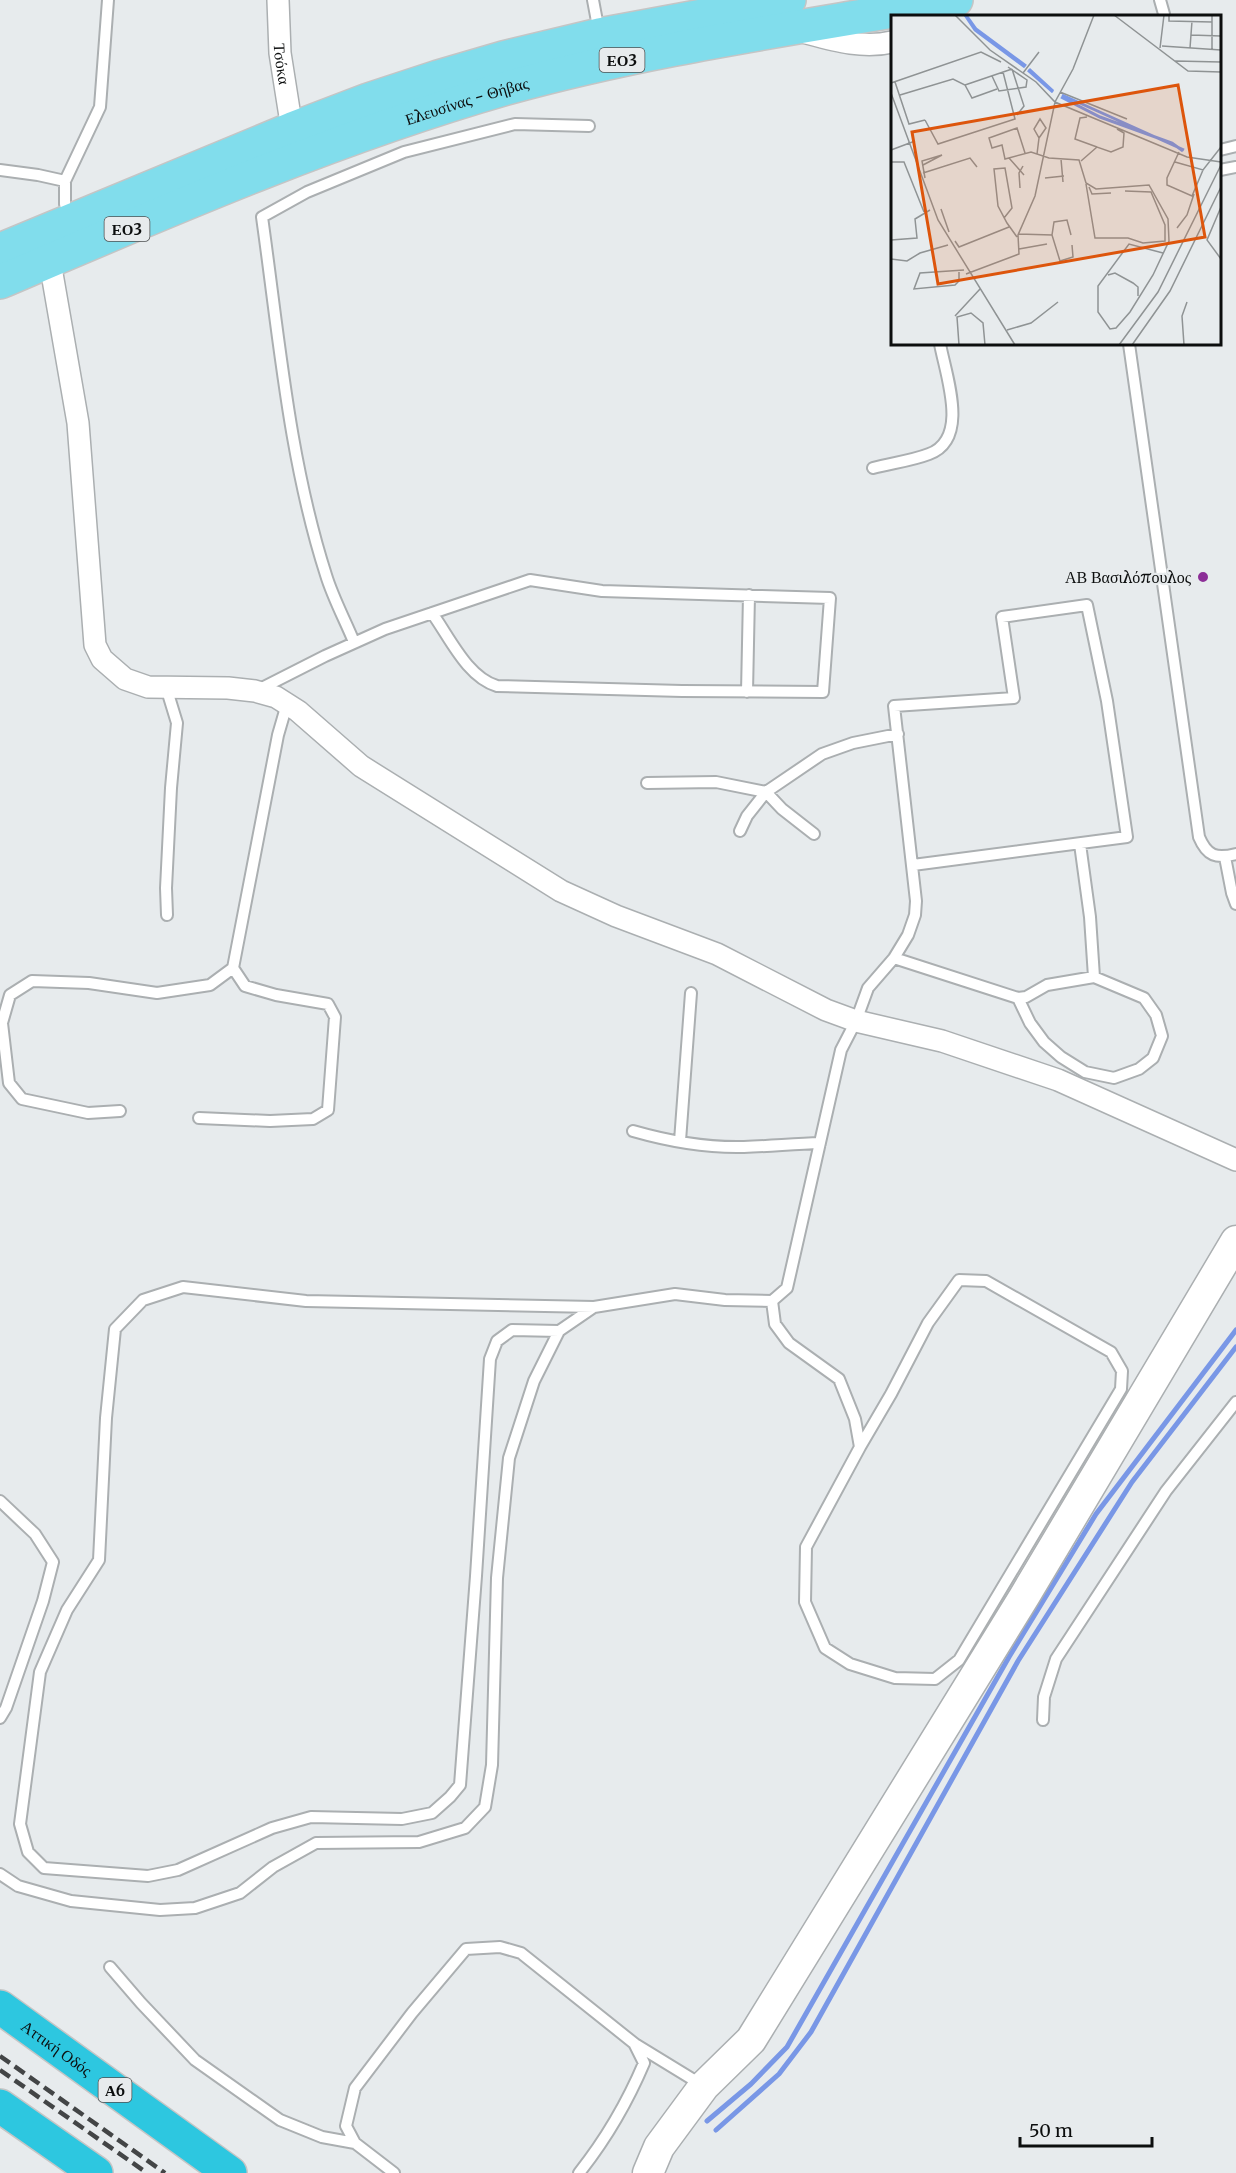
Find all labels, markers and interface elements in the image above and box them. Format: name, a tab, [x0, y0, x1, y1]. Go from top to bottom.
inset map	[891, 15, 1221, 345]
street label: Τσόκα	[270, 43, 295, 87]
road number: ΕΟ3	[600, 48, 644, 72]
street label: Ελευσίνας - Θήβας	[402, 72, 531, 129]
road number: ΕΟ3	[104, 217, 150, 241]
place label: ΑΒ Βασιλόπουλος	[1065, 567, 1192, 587]
marker: ΑΒ Βασιλόπουλος	[1196, 570, 1210, 584]
street label: Αττική Οδός	[17, 2016, 97, 2081]
road number: Α6	[98, 2078, 132, 2102]
scale bar	[1020, 2110, 1152, 2148]
text: 50 m	[1029, 2119, 1073, 2142]

